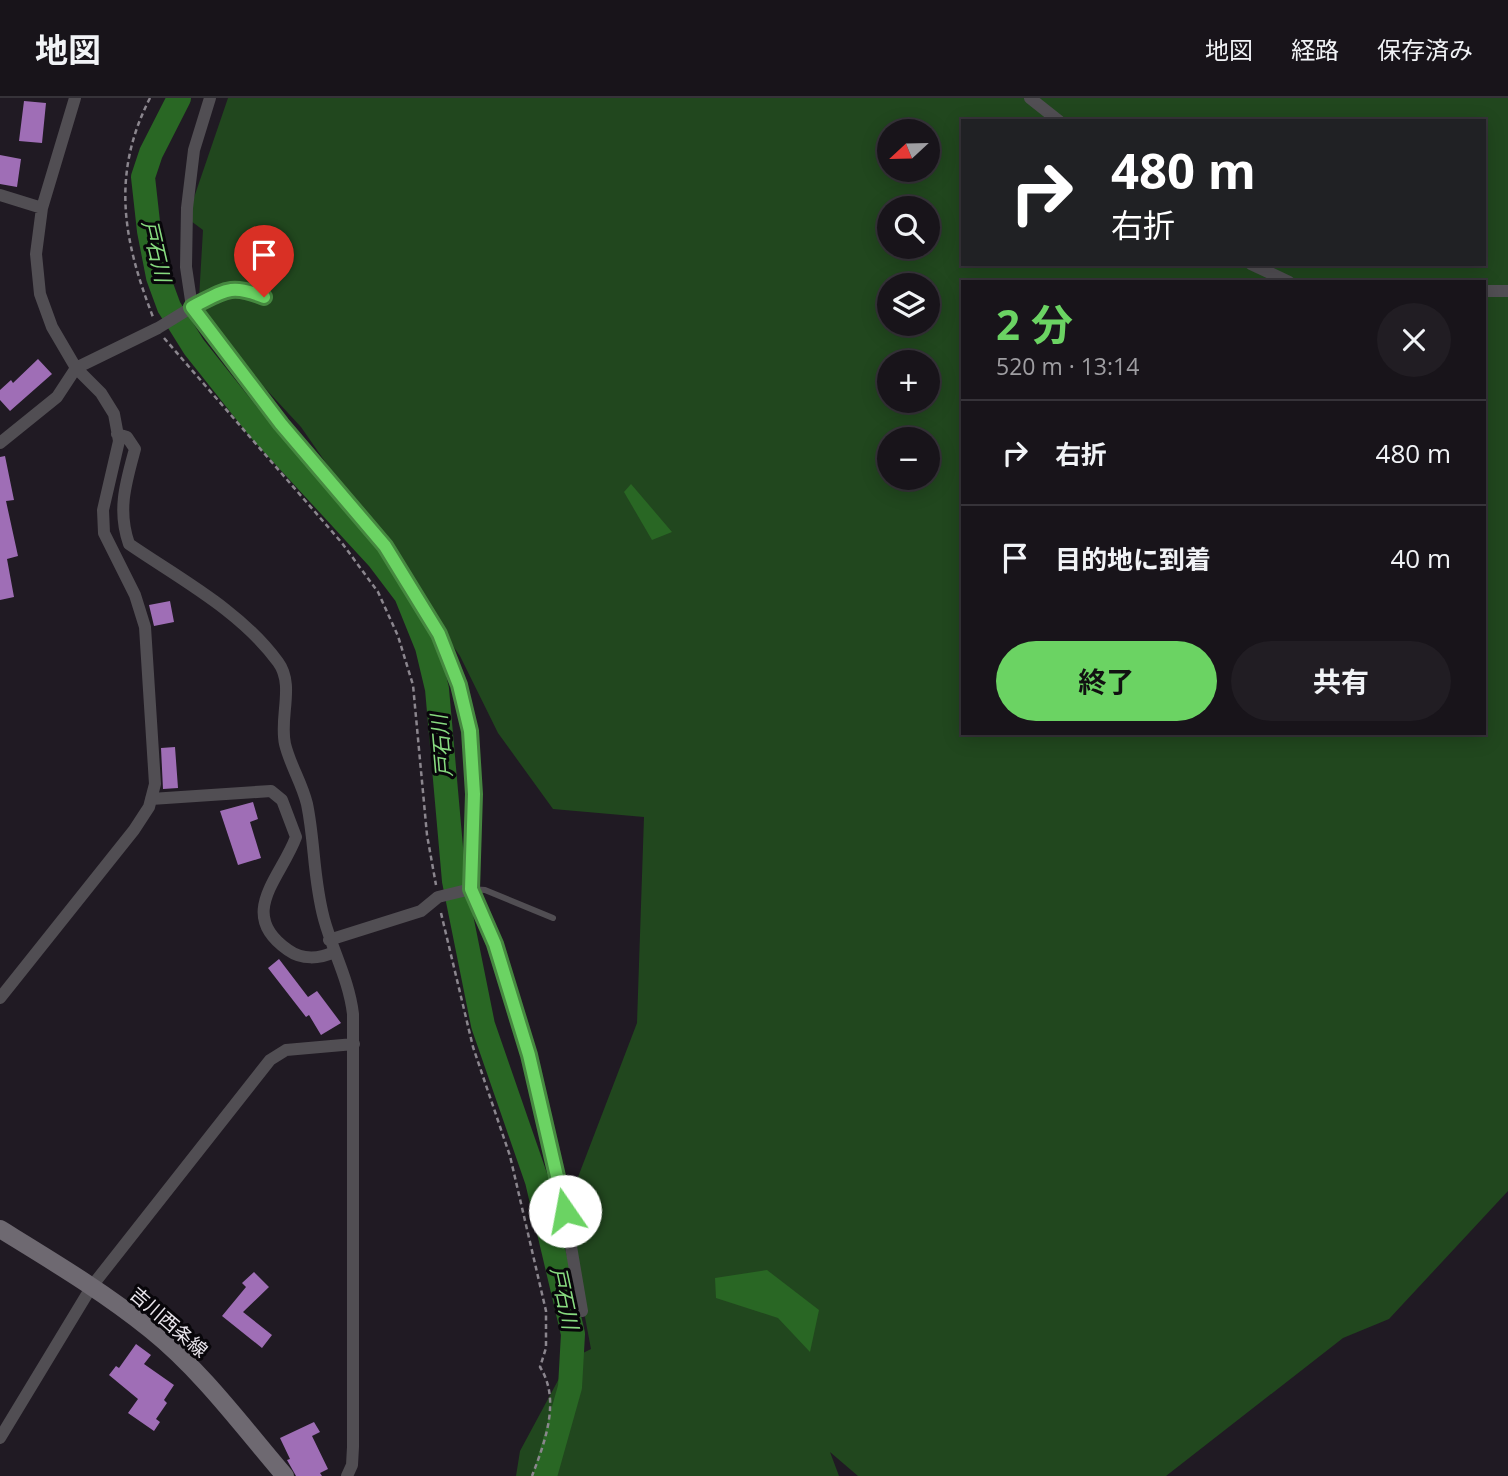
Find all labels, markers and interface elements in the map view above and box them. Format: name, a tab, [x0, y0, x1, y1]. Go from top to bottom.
text: 地図	[35, 27, 101, 72]
text: 地図	[1205, 33, 1253, 66]
text: 経路	[1291, 33, 1339, 66]
text: 保存済み	[1377, 33, 1473, 66]
north arrow	[877, 119, 940, 182]
map controls	[877, 119, 940, 490]
text: 480 m	[1111, 137, 1256, 203]
icon: right	[996, 147, 1087, 238]
button: search	[877, 196, 940, 259]
text: 右折	[1111, 203, 1175, 246]
water label: 戸石川	[136, 217, 178, 287]
pin	[234, 225, 294, 297]
icon: arrive	[245, 236, 283, 274]
button: layers	[877, 273, 940, 336]
text: 2 分	[996, 295, 1073, 352]
button: close	[1377, 303, 1451, 377]
button: +	[877, 350, 940, 413]
text: 520 m · 13:14	[996, 350, 1139, 382]
button: −	[877, 427, 940, 490]
icon: right	[996, 434, 1034, 472]
text: 480 m	[1376, 435, 1451, 471]
text: 右折	[1055, 436, 1107, 472]
icon: arrive	[996, 539, 1034, 577]
text: 40 m	[1390, 540, 1451, 576]
text: 目的地に到着	[1055, 541, 1211, 577]
button: 終了	[996, 641, 1217, 721]
button: 共有	[1231, 641, 1451, 721]
water label: 戸石川	[424, 711, 458, 779]
position arrow	[528, 1174, 602, 1248]
water label: 戸石川	[545, 1264, 586, 1333]
street label: 吉川西条線	[125, 1281, 213, 1363]

